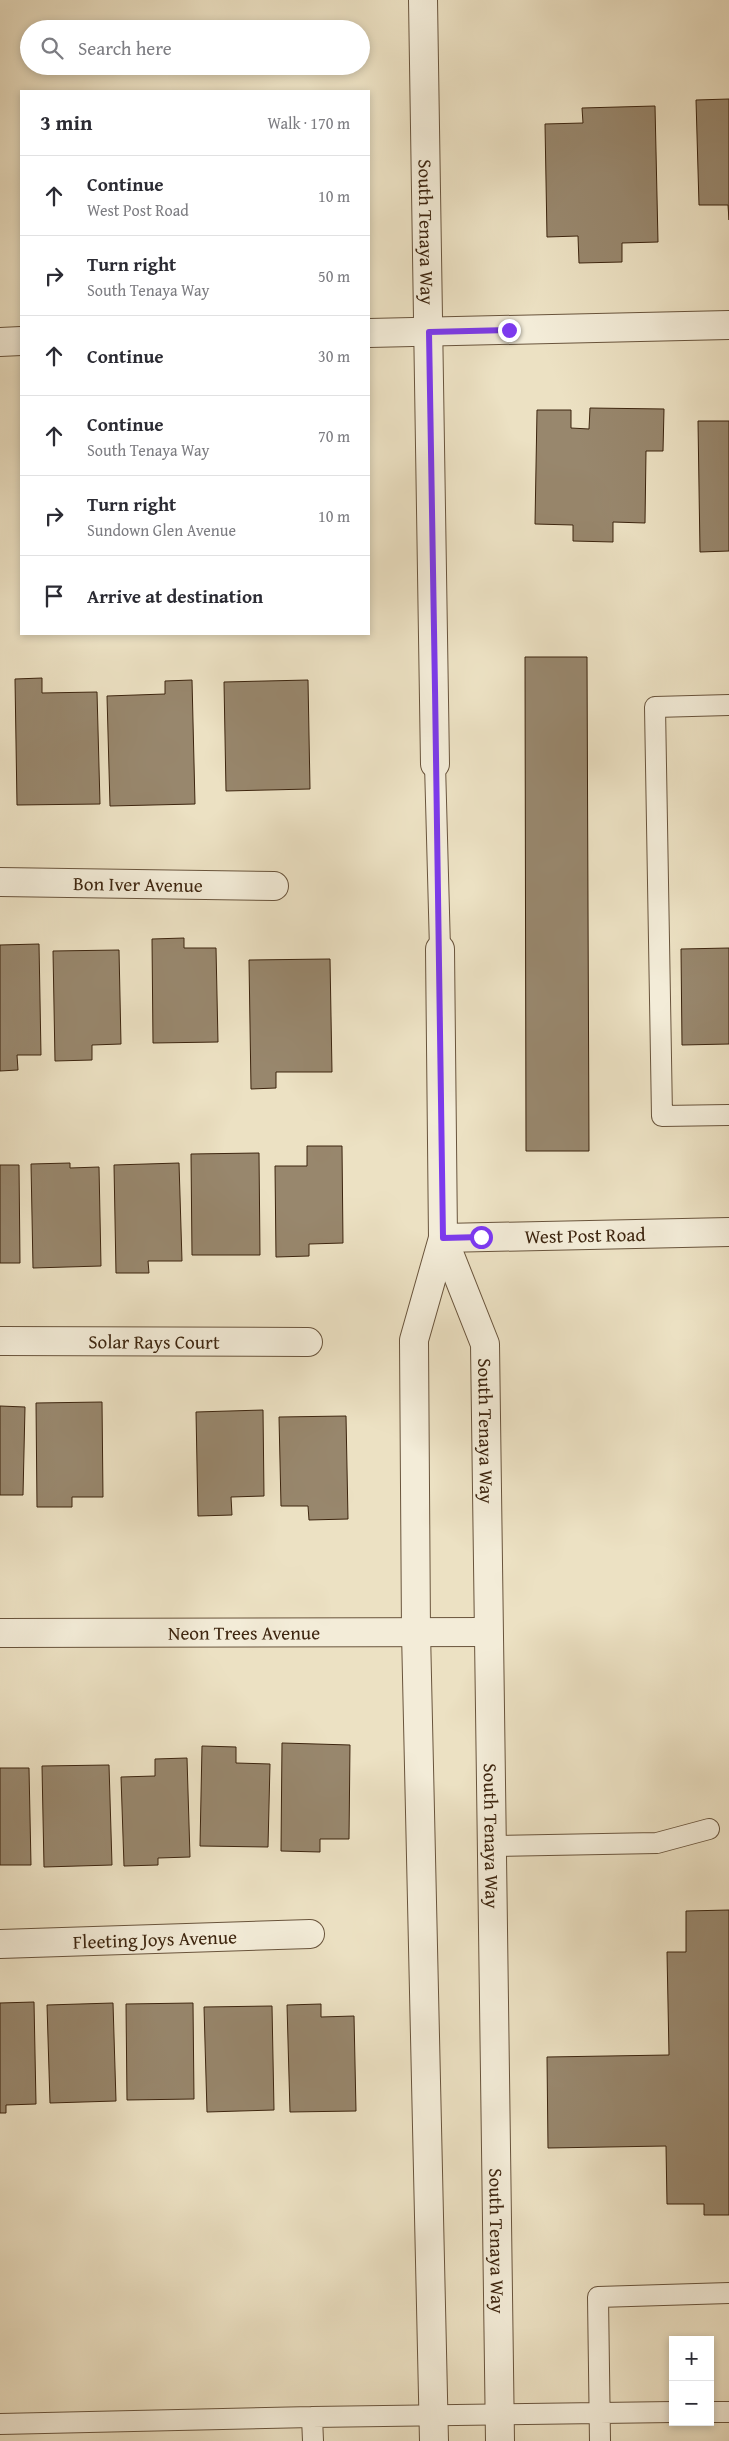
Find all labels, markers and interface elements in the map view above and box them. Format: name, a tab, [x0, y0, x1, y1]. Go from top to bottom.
search box	[20, 20, 370, 75]
icon: search	[38, 34, 66, 62]
text: Search here	[78, 34, 172, 62]
text: 3 min	[40, 107, 92, 138]
text: Walk · 170 m	[267, 111, 350, 135]
street label: South Tenaya Way	[412, 159, 442, 306]
text: Continue	[87, 170, 164, 198]
icon: ahead	[40, 182, 68, 210]
text: 10 m	[318, 184, 350, 208]
text: West Post Road	[87, 198, 189, 222]
text: Turn right	[87, 250, 176, 278]
icon: right	[40, 262, 68, 290]
text: 50 m	[318, 264, 350, 288]
text: South Tenaya Way	[87, 278, 210, 302]
route end	[498, 319, 521, 342]
icon: ahead	[40, 342, 68, 370]
text: Continue	[87, 342, 164, 370]
text: 30 m	[318, 344, 350, 368]
text: Continue	[87, 410, 164, 438]
icon: ahead	[40, 422, 68, 450]
text: 70 m	[318, 424, 350, 448]
text: South Tenaya Way	[87, 438, 210, 462]
text: Turn right	[87, 490, 176, 518]
icon: right	[40, 502, 68, 530]
text: 10 m	[318, 504, 350, 528]
text: Sundown Glen Avenue	[87, 518, 236, 542]
icon: arrive	[40, 582, 68, 610]
text: Arrive at destination	[87, 582, 263, 610]
street label: Bon Iver Avenue	[73, 869, 203, 899]
street label: West Post Road	[524, 1220, 647, 1250]
route start	[470, 1226, 493, 1249]
street label: Solar Rays Court	[88, 1327, 220, 1356]
street label: South Tenaya Way	[471, 1358, 501, 1504]
street label: Neon Trees Avenue	[168, 1618, 320, 1647]
street label: South Tenaya Way	[477, 1763, 507, 1909]
street label: Fleeting Joys Avenue	[72, 1922, 237, 1956]
street label: South Tenaya Way	[482, 2168, 512, 2314]
map controls	[669, 2336, 714, 2426]
button: +	[669, 2336, 714, 2381]
button: −	[669, 2381, 714, 2426]

